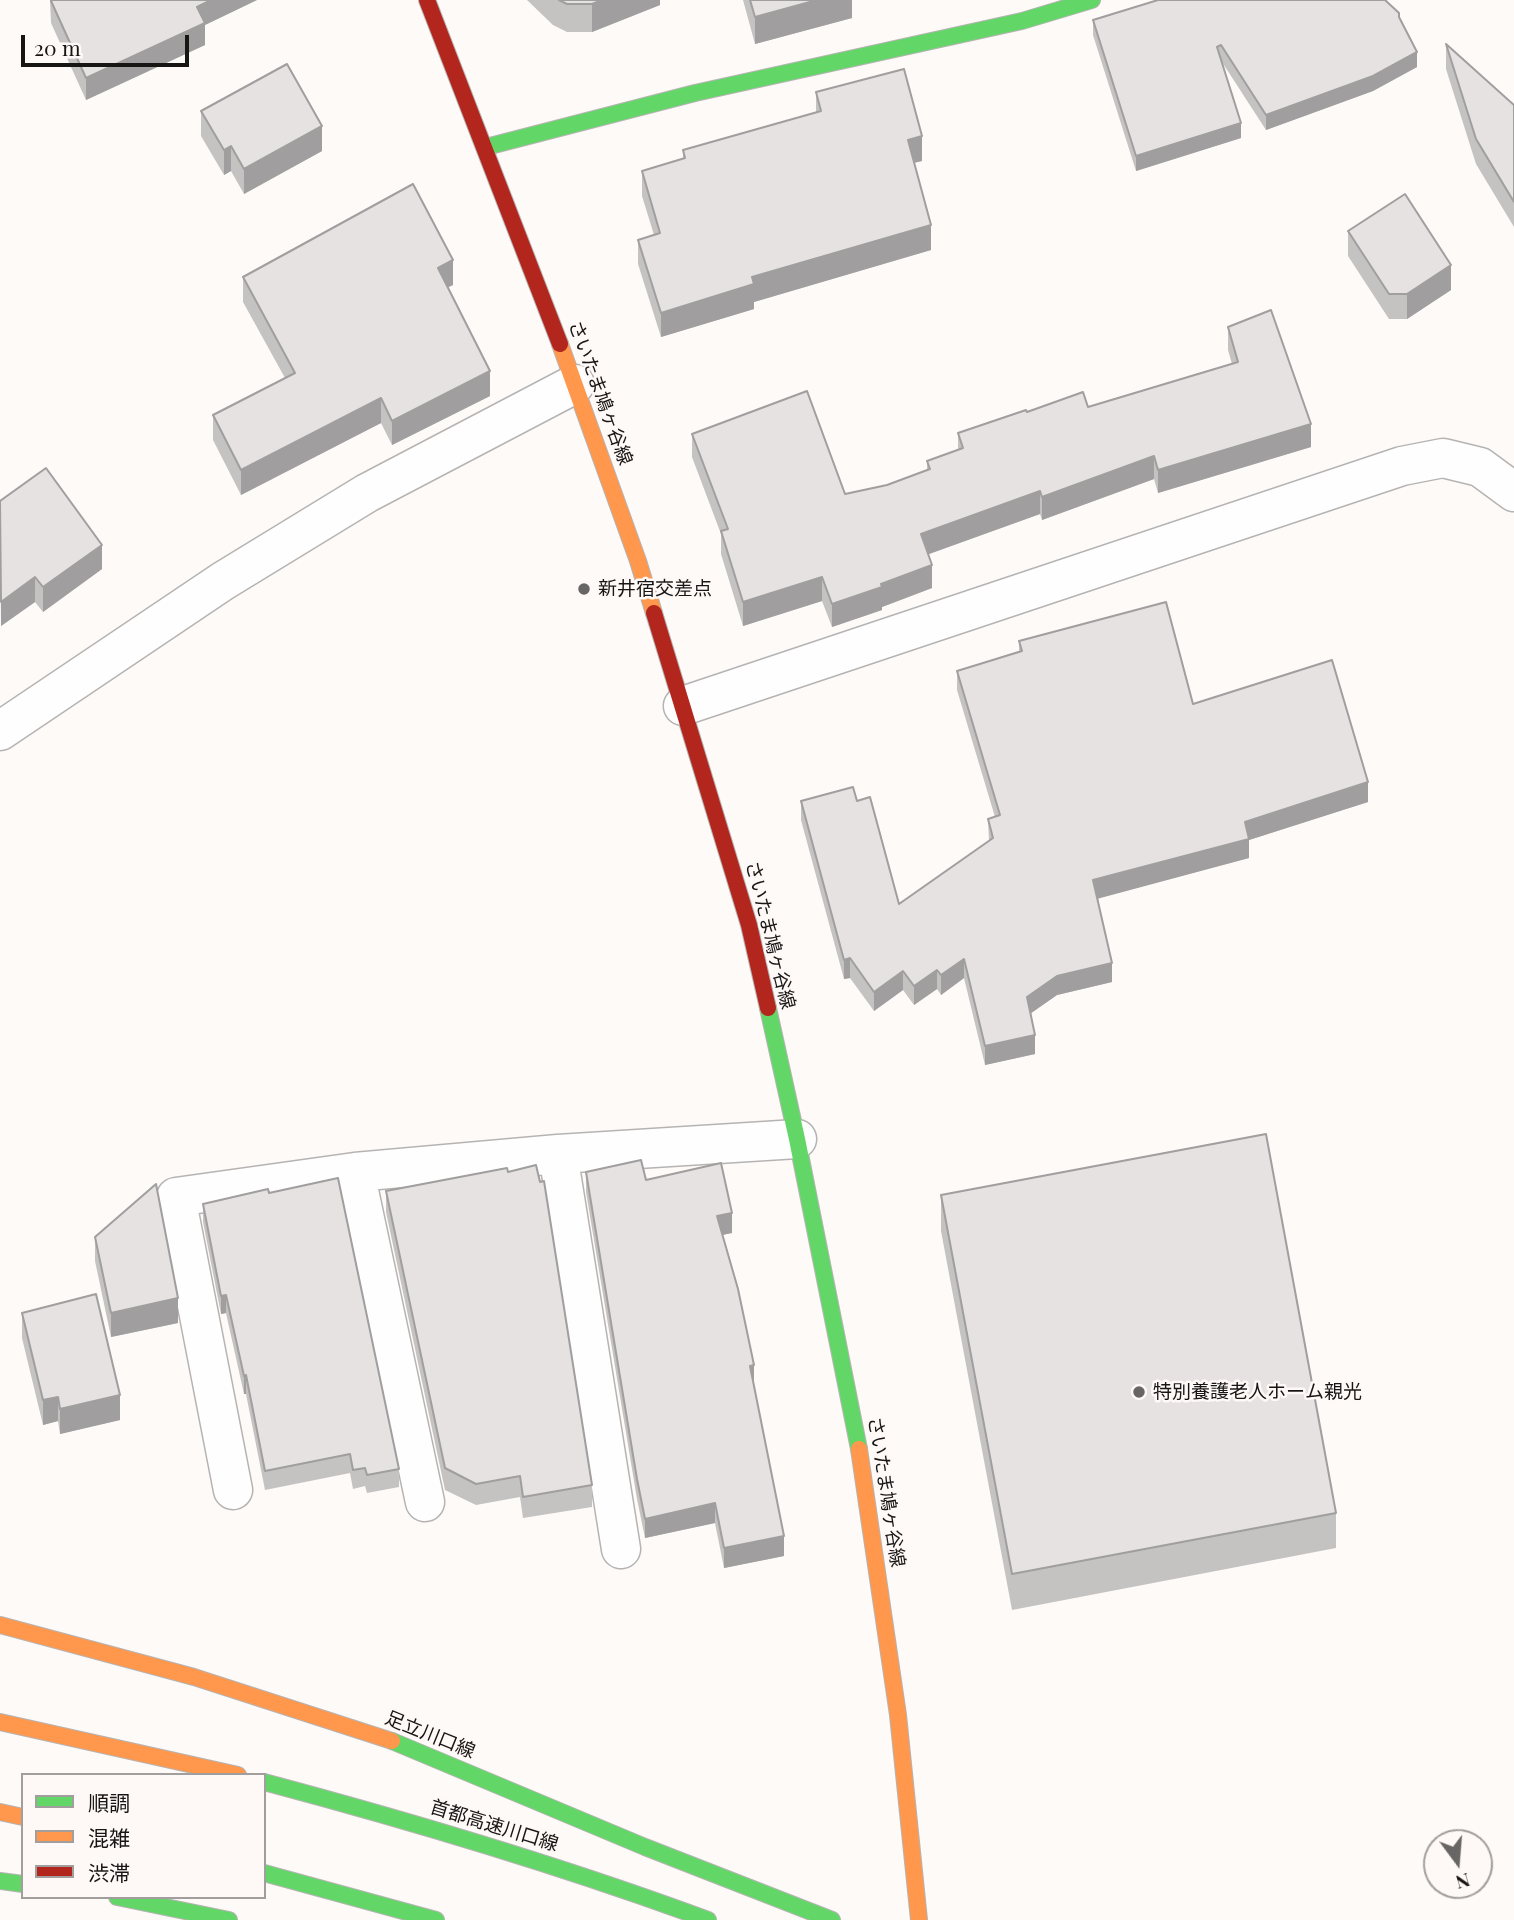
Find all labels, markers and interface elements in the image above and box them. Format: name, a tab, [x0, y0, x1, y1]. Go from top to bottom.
scale bar	[24, 21, 192, 65]
text: 20 m	[34, 33, 81, 61]
street label: さいたま鳩ヶ谷線	[563, 318, 637, 468]
place label: 新井宿交差点	[598, 578, 712, 600]
marker: 新井宿交差点	[576, 581, 592, 597]
street label: さいたま鳩ヶ谷線	[741, 858, 799, 1012]
place label: 特別養護老人ホーム親光	[1153, 1381, 1362, 1403]
marker: 特別養護老人ホーム親光	[1131, 1384, 1147, 1400]
street label: さいたま鳩ヶ谷線	[863, 1415, 909, 1569]
street label: 足立川口線	[382, 1707, 478, 1763]
legend	[21, 1773, 266, 1899]
text: 順調	[88, 1788, 130, 1816]
street label: 首都高速川口線	[427, 1796, 561, 1856]
text: 混雑	[88, 1823, 130, 1851]
north arrow	[1423, 1829, 1493, 1899]
text: 渋滞	[88, 1858, 130, 1886]
text: N	[1453, 1868, 1473, 1897]

